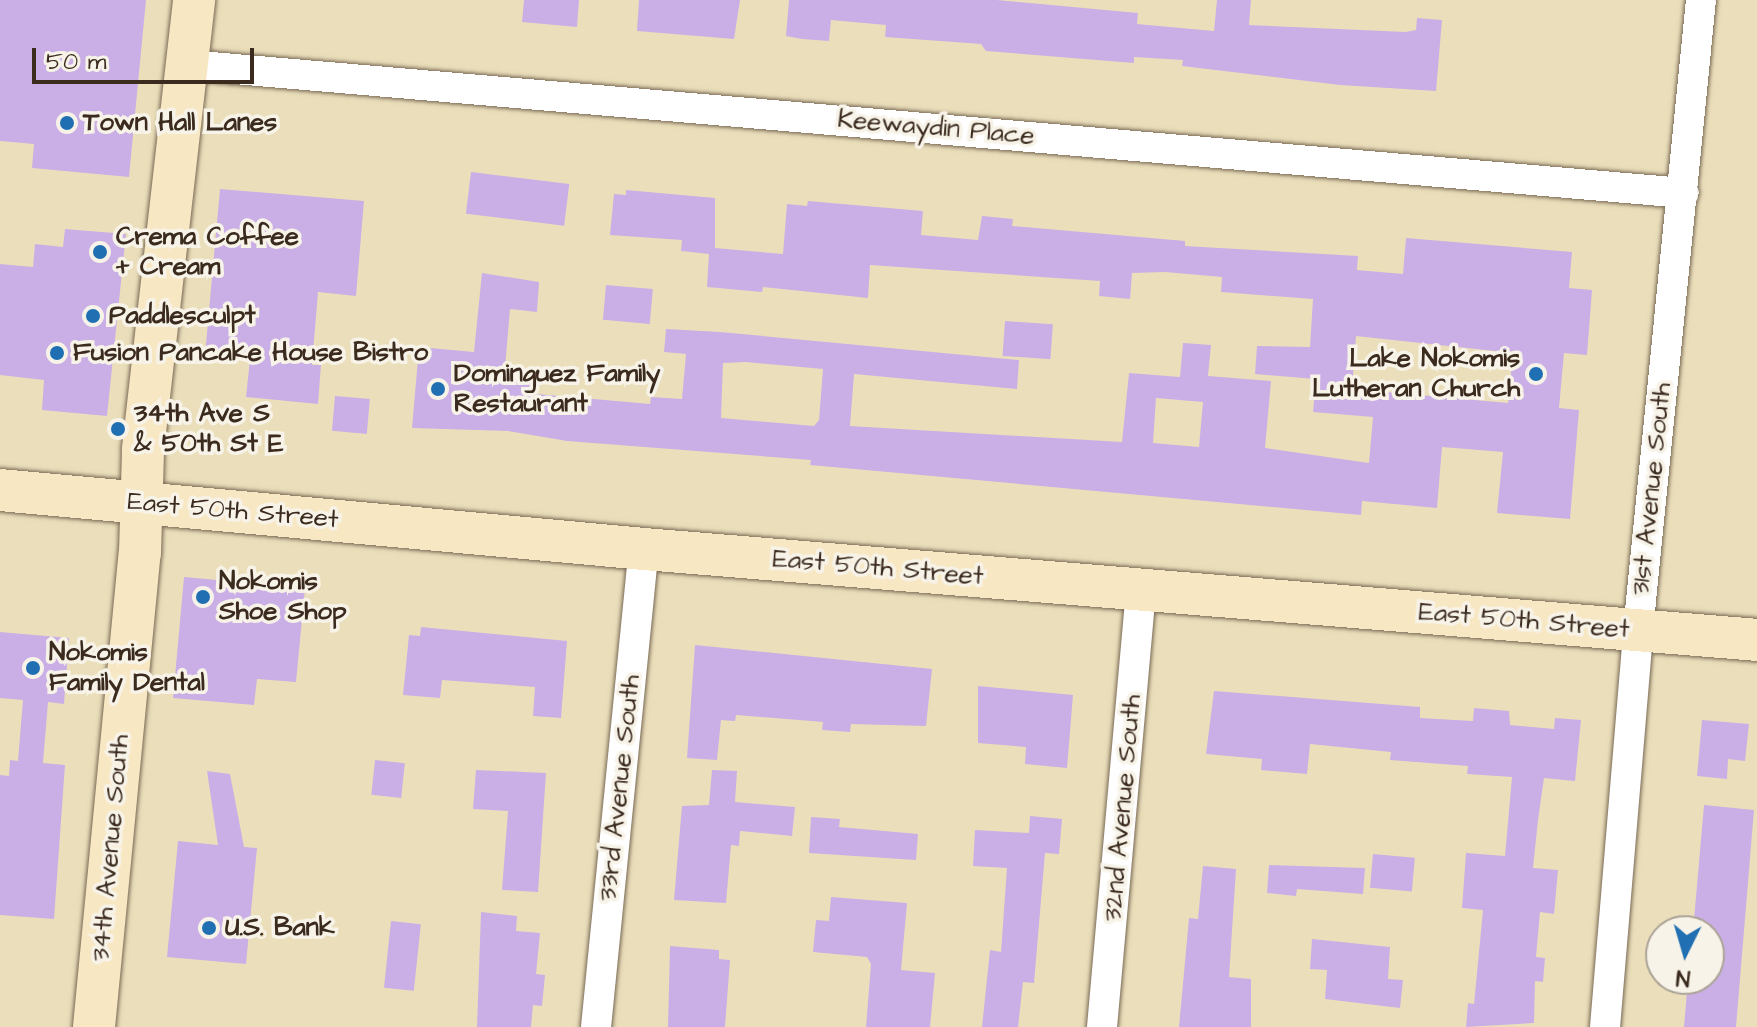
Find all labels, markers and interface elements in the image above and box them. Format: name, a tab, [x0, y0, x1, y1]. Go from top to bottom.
scale bar	[36, 32, 258, 82]
text: 50 m	[46, 45, 106, 79]
street label: Keewaydin Place	[836, 104, 1036, 152]
place label: Town Hall Lanes	[83, 107, 277, 139]
marker: Town Hall Lanes	[58, 114, 76, 132]
place label: Crema Coffee + Cream	[116, 221, 299, 282]
marker: Crema Coffee + Cream	[91, 243, 109, 261]
place label: Paddlesculpt	[109, 300, 255, 332]
marker: Paddlesculpt	[84, 307, 102, 325]
place label: Fusion Pancake House Bistro	[73, 337, 428, 369]
place label: Lake Nokomis Lutheran Church	[1312, 343, 1520, 404]
marker: Fusion Pancake House Bistro	[48, 344, 66, 362]
place label: Dominguez Family Restaurant	[454, 358, 660, 420]
marker: Lake Nokomis Lutheran Church	[1527, 365, 1545, 383]
marker: Dominguez Family Restaurant	[429, 380, 447, 398]
street label: 31st Avenue South	[1625, 381, 1679, 597]
place label: 34th Ave S & 50th St E	[134, 398, 283, 460]
marker: 34th Ave S & 50th St E	[109, 420, 127, 438]
street label: East 50th Street	[126, 486, 340, 536]
street label: East 50th Street	[771, 543, 985, 593]
place label: Nokomis Shoe Shop	[219, 566, 346, 628]
marker: Nokomis Shoe Shop	[194, 588, 212, 606]
street label: East 50th Street	[1417, 596, 1631, 646]
place label: Nokomis Family Dental	[49, 637, 205, 698]
marker: Nokomis Family Dental	[24, 659, 42, 677]
street label: 33rd Avenue South	[593, 673, 647, 903]
street label: 32nd Avenue South	[1098, 693, 1148, 923]
street label: 34th Avenue South	[86, 733, 136, 963]
place label: U.S. Bank	[225, 912, 335, 944]
north arrow	[1645, 915, 1725, 995]
marker: U.S. Bank	[200, 919, 218, 937]
text: N	[1675, 961, 1691, 993]

